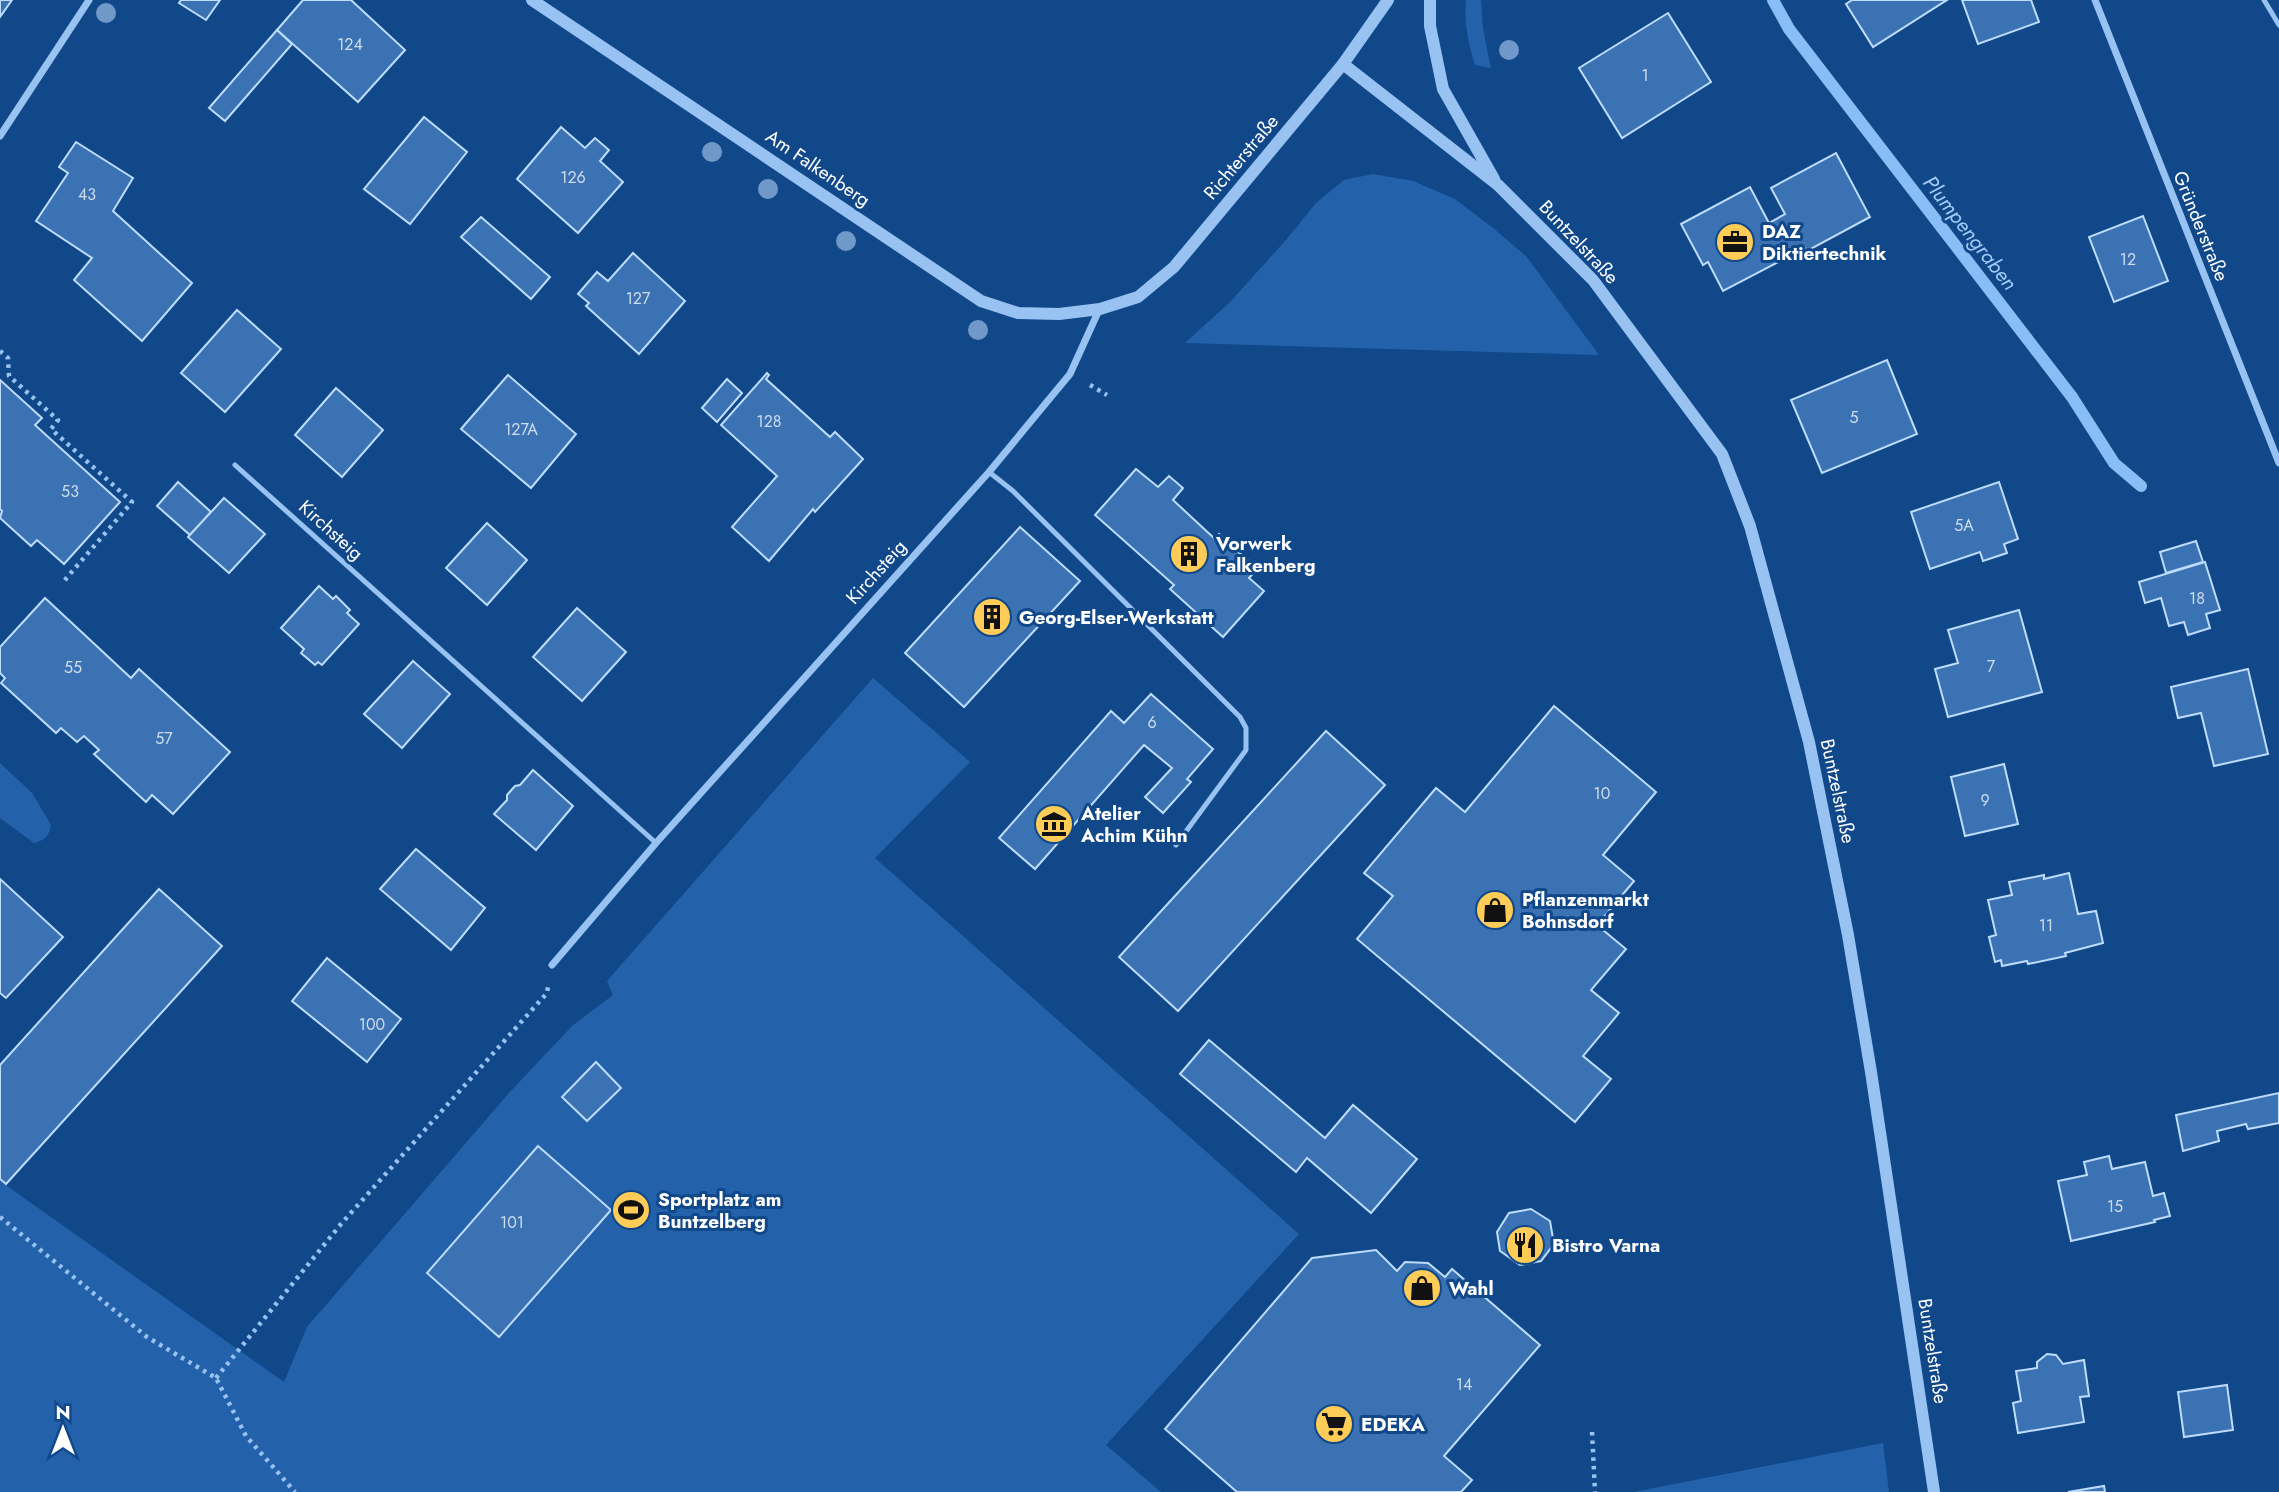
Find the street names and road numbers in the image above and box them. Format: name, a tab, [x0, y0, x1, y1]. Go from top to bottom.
street label: Richterstraße	[1197, 108, 1285, 205]
street label: Am Falkenberg	[760, 123, 876, 213]
street label: Gründerstraße	[2167, 167, 2235, 285]
street label: Buntzelstraße	[1533, 194, 1625, 290]
street label: Kirchsteig	[293, 494, 369, 566]
street label: Kirchsteig	[840, 534, 912, 610]
street label: Buntzelstraße	[1814, 736, 1862, 846]
street label: Buntzelstraße	[1911, 1296, 1955, 1406]

